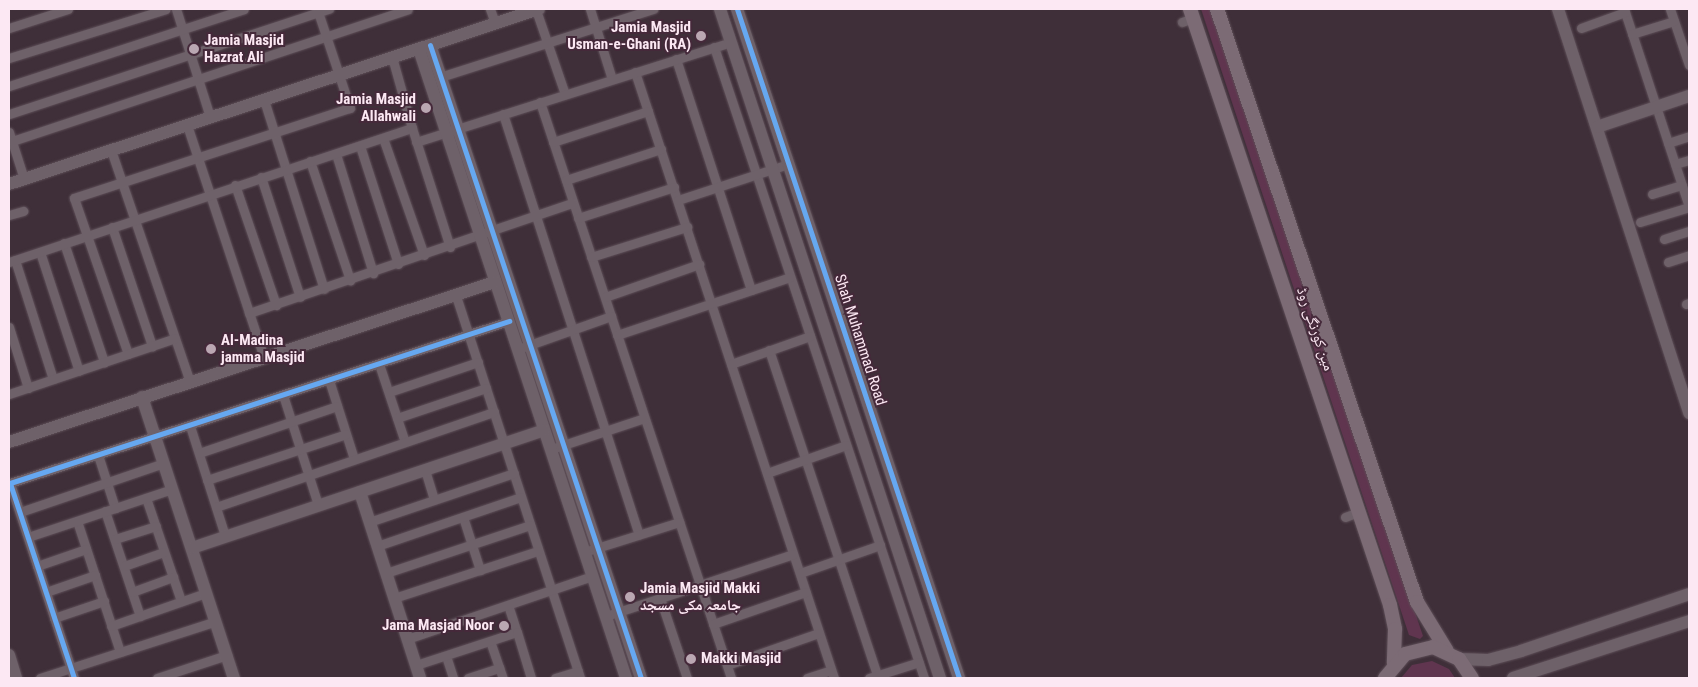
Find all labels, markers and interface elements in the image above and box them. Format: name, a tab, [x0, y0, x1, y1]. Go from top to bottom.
place label: Jamia Masjid Usman-e-Ghani (RA)	[567, 18, 691, 53]
marker: Jamia Masjid Usman-e-Ghani (RA)	[695, 30, 707, 42]
place label: Jamia Masjid Hazrat Ali	[204, 31, 284, 66]
marker: Jamia Masjid Hazrat Ali	[188, 43, 200, 55]
place label: Jamia Masjid Allahwali	[336, 90, 416, 125]
marker: Jamia Masjid Allahwali	[420, 102, 432, 114]
street label: Shah Muhammad Road	[830, 272, 890, 408]
street label: مین کورنگی روڈ	[1292, 285, 1338, 373]
place label: Al-Madina jamma Masjid	[221, 331, 305, 366]
marker: Al-Madina jamma Masjid	[205, 343, 217, 355]
place label: Jamia Masjid Makki جامعہ مکی مسجد	[640, 579, 760, 614]
marker: Jamia Masjid Makki جامعہ مکی مسجد	[624, 591, 636, 603]
place label: Jama Masjad Noor	[382, 617, 494, 635]
marker: Jama Masjad Noor	[498, 620, 510, 632]
place label: Makki Masjid	[701, 650, 781, 668]
marker: Makki Masjid	[685, 653, 697, 665]

